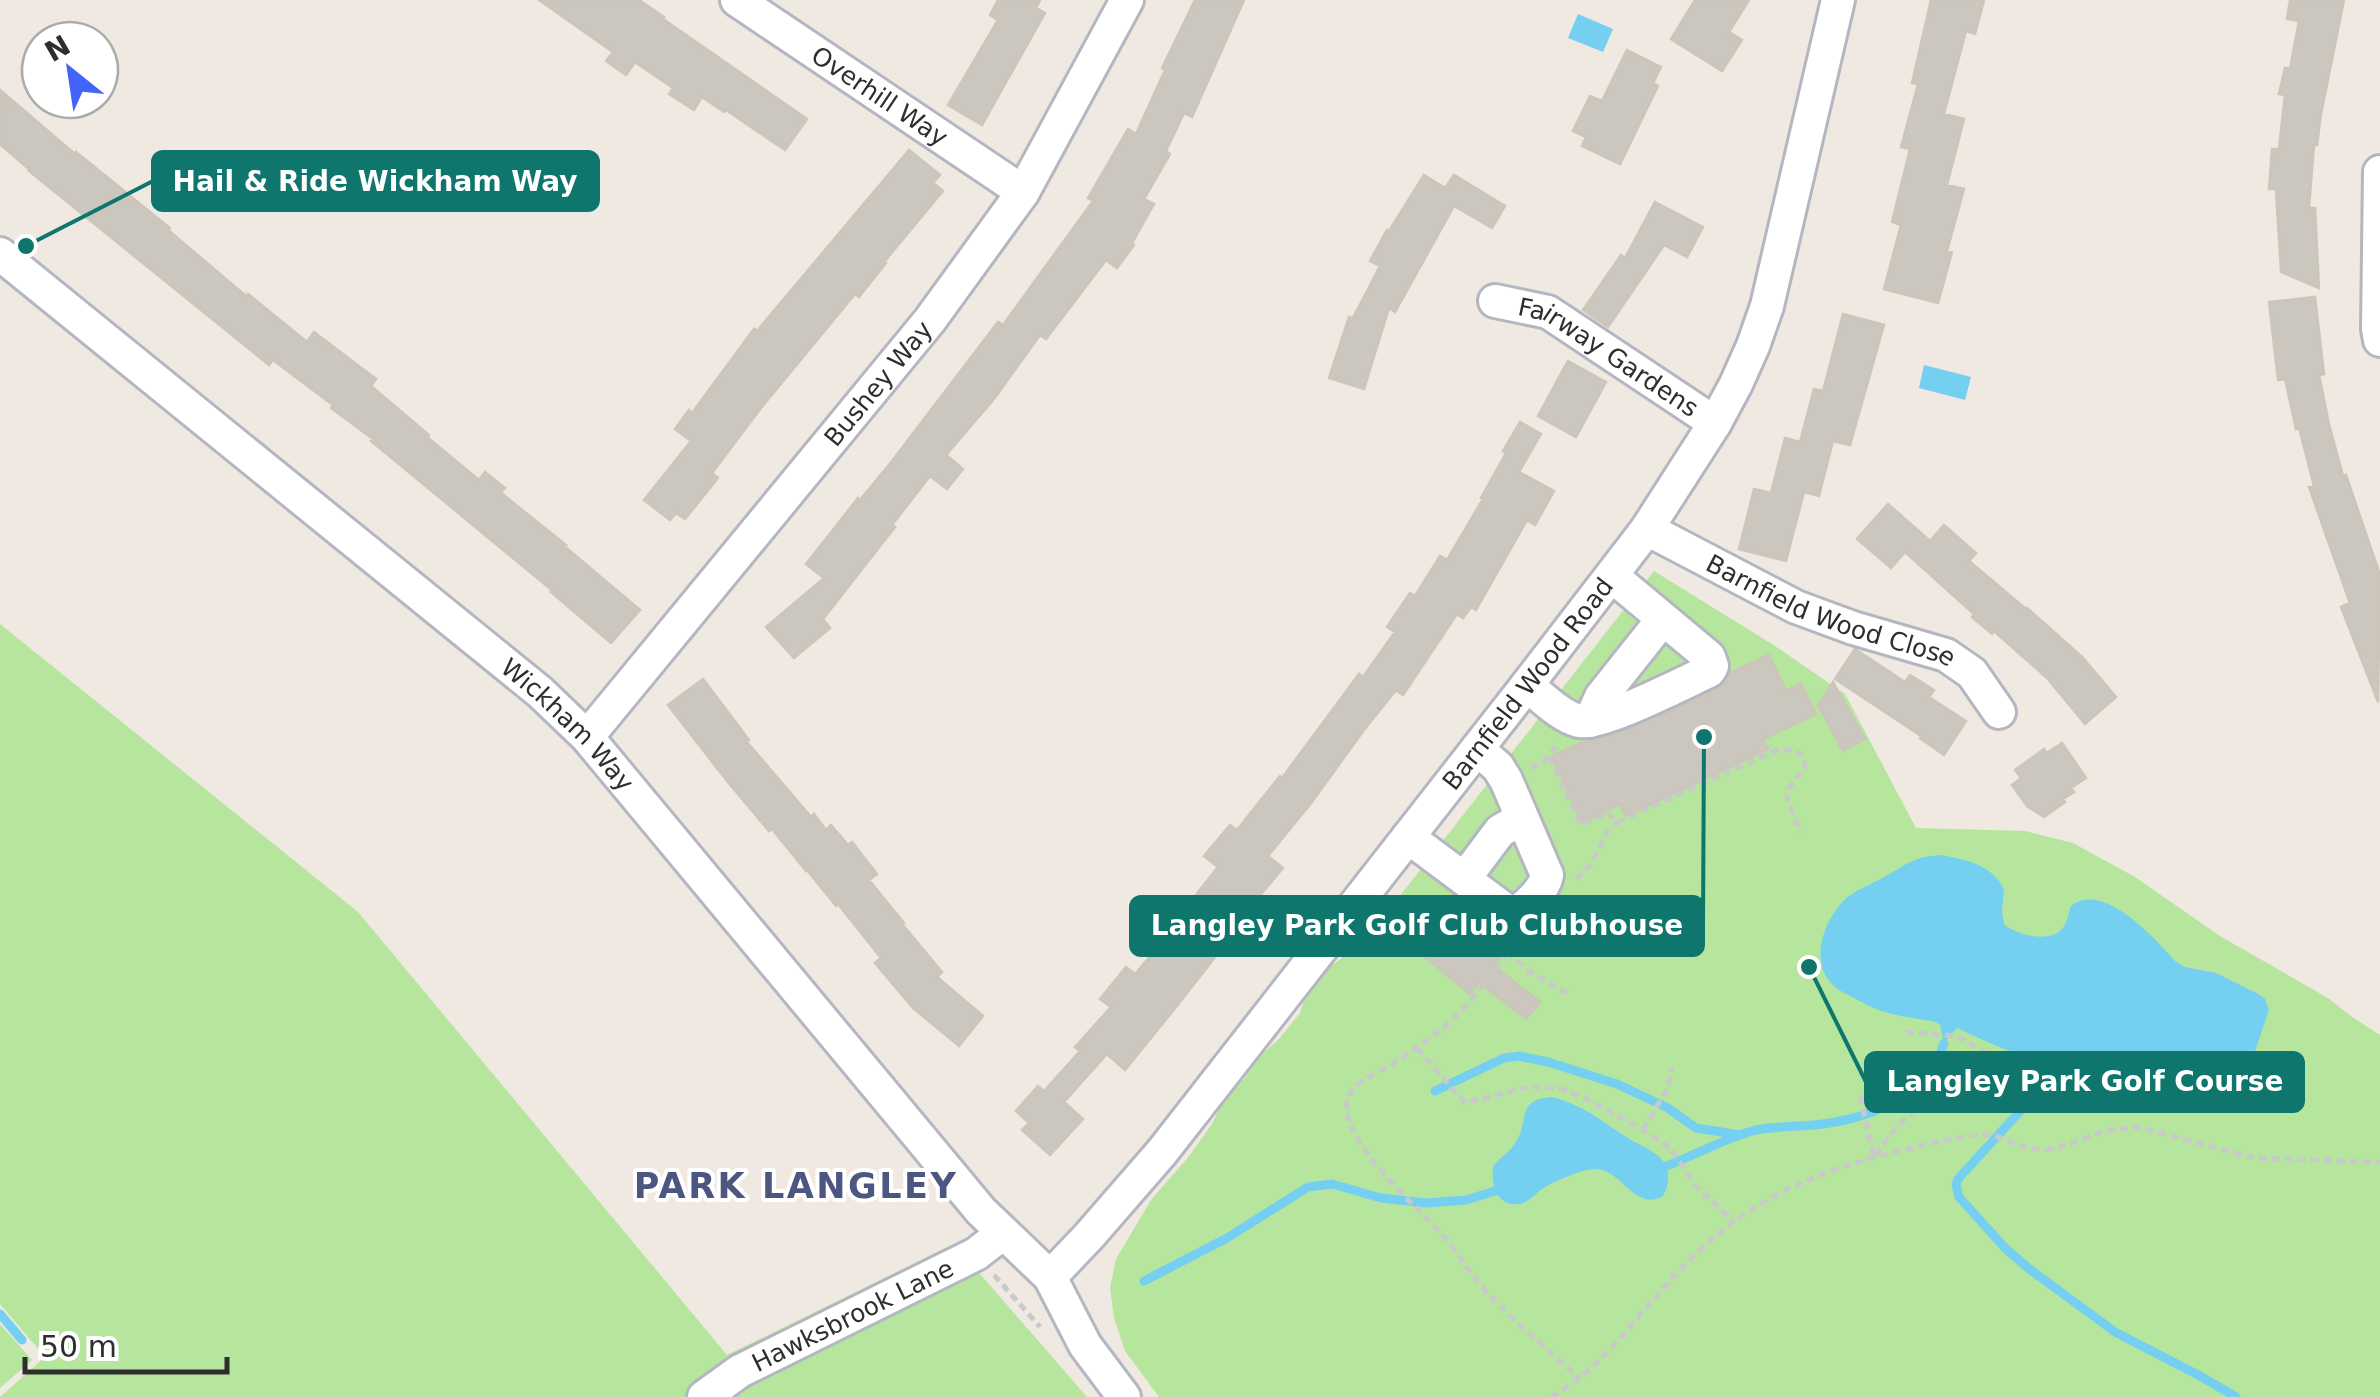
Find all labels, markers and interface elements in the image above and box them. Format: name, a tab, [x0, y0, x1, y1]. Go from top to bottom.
north arrow	[20, 20, 120, 120]
text: N	[39, 29, 76, 69]
street label: Overhill Way	[806, 40, 953, 152]
callout: Hail & Ride Wickham Way	[153, 152, 598, 210]
text: Hail & Ride Wickham Way	[172, 165, 578, 198]
street label: Fairway Gardens	[1516, 292, 1704, 423]
street label: Bushey Way	[818, 315, 938, 452]
street label: Barnfield Wood Close	[1701, 548, 1962, 672]
street label: Barnfield Wood Road	[1436, 572, 1619, 795]
street label: Wickham Way	[496, 652, 640, 797]
callout: Langley Park Golf Club Clubhouse	[1131, 897, 1703, 955]
text: Langley Park Golf Club Clubhouse	[1151, 909, 1683, 942]
callout: Langley Park Golf Course	[1866, 1053, 2303, 1111]
text: Langley Park Golf Course	[1886, 1065, 2284, 1098]
district label: PARK LANGLEY	[634, 1166, 958, 1206]
street label: Hawksbrook Lane	[747, 1253, 958, 1377]
scale bar	[25, 1312, 228, 1374]
text: 50 m	[40, 1329, 117, 1364]

